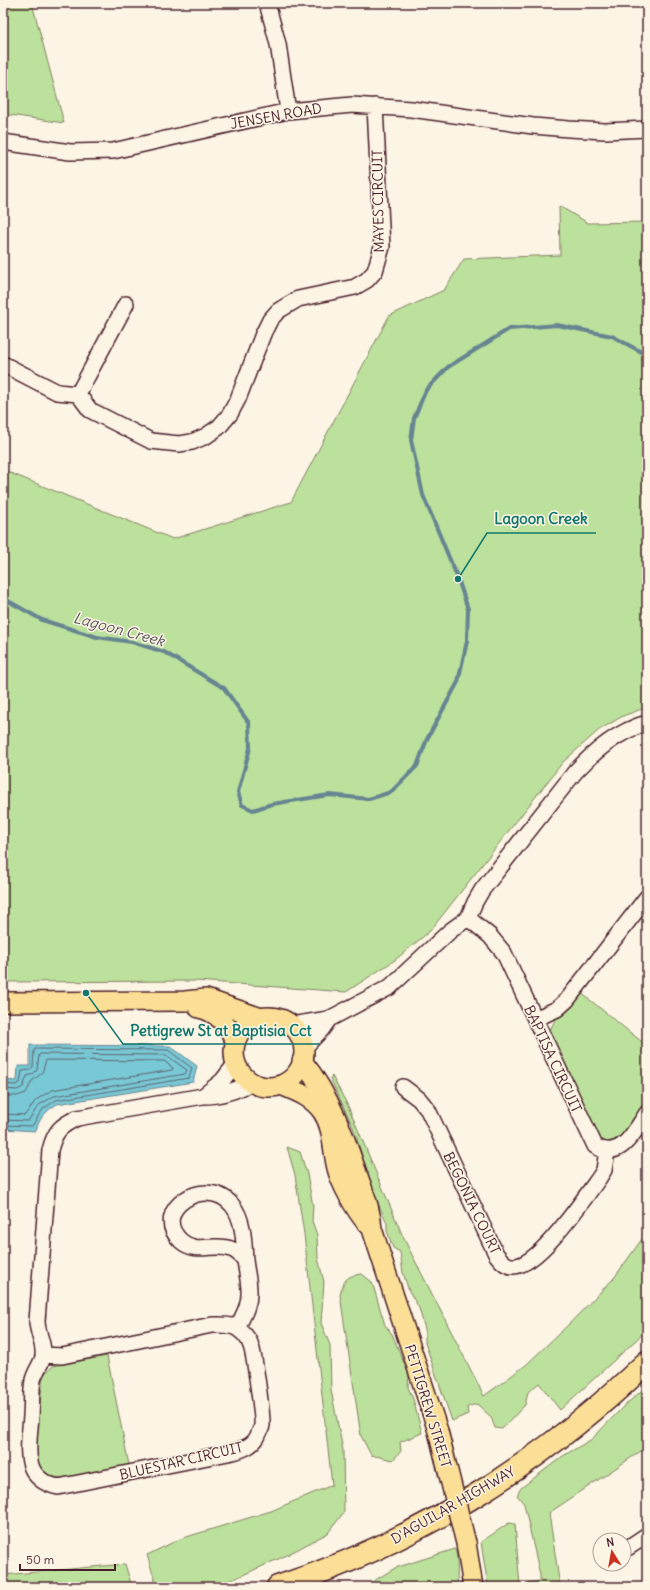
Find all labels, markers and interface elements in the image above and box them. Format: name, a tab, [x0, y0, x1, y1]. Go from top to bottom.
street label: JENSEN ROAD	[229, 99, 323, 133]
street label: MAYES CIRCUIT	[368, 149, 388, 253]
callout: Lagoon Creek	[487, 506, 596, 533]
text: Lagoon Creek	[494, 509, 588, 529]
water label: Lagoon Creek	[71, 608, 168, 651]
street label: BAPTISA CIRCUIT	[520, 1002, 586, 1116]
callout: Pettigrew St at Baptisia Cct	[123, 1017, 320, 1044]
text: Pettigrew St at Baptisia Cct	[130, 1021, 313, 1041]
street label: BEGONIA COURT	[439, 1149, 505, 1257]
street label: PETTIGREW STREET	[401, 1342, 455, 1470]
street label: BLUESTAR CIRCUIT	[117, 1438, 245, 1484]
street label: D'AGUILAR HIGHWAY	[388, 1462, 518, 1548]
north arrow	[592, 1532, 632, 1572]
text: N	[605, 1535, 615, 1550]
scale bar	[20, 1546, 115, 1572]
text: 50 m	[26, 1552, 55, 1567]

